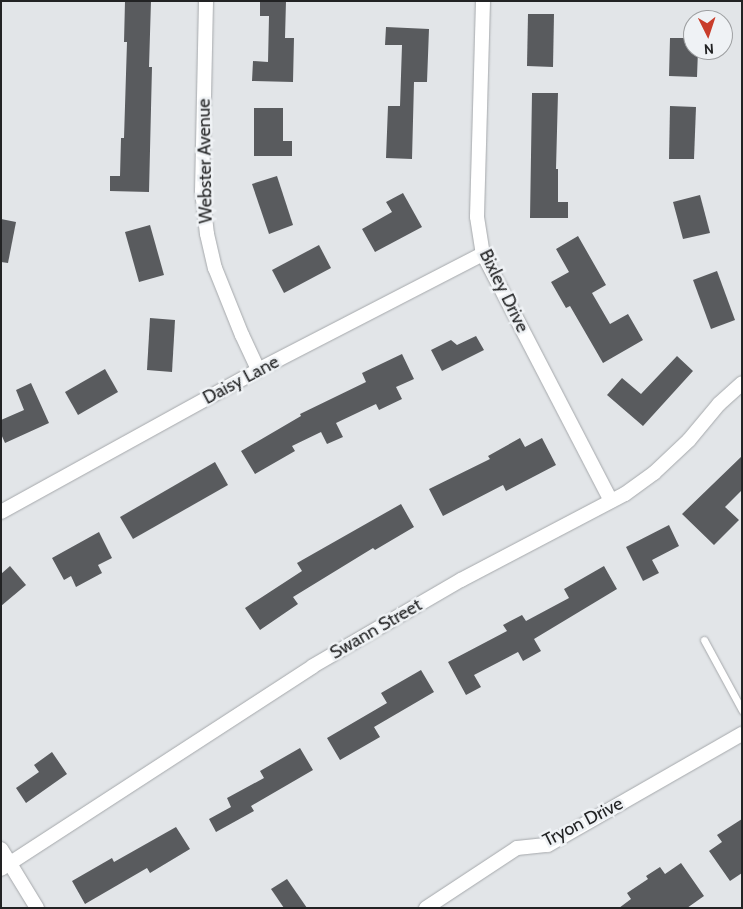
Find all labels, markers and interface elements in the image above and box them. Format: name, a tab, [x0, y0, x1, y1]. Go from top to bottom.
north arrow	[683, 10, 733, 60]
text: N	[703, 40, 715, 58]
street label: Webster Avenue	[193, 98, 217, 224]
street label: Bixley Drive	[475, 246, 533, 336]
street label: Daisy Lane	[199, 351, 283, 409]
street label: Swann Street	[326, 594, 426, 664]
street label: Tryon Drive	[539, 793, 627, 851]

